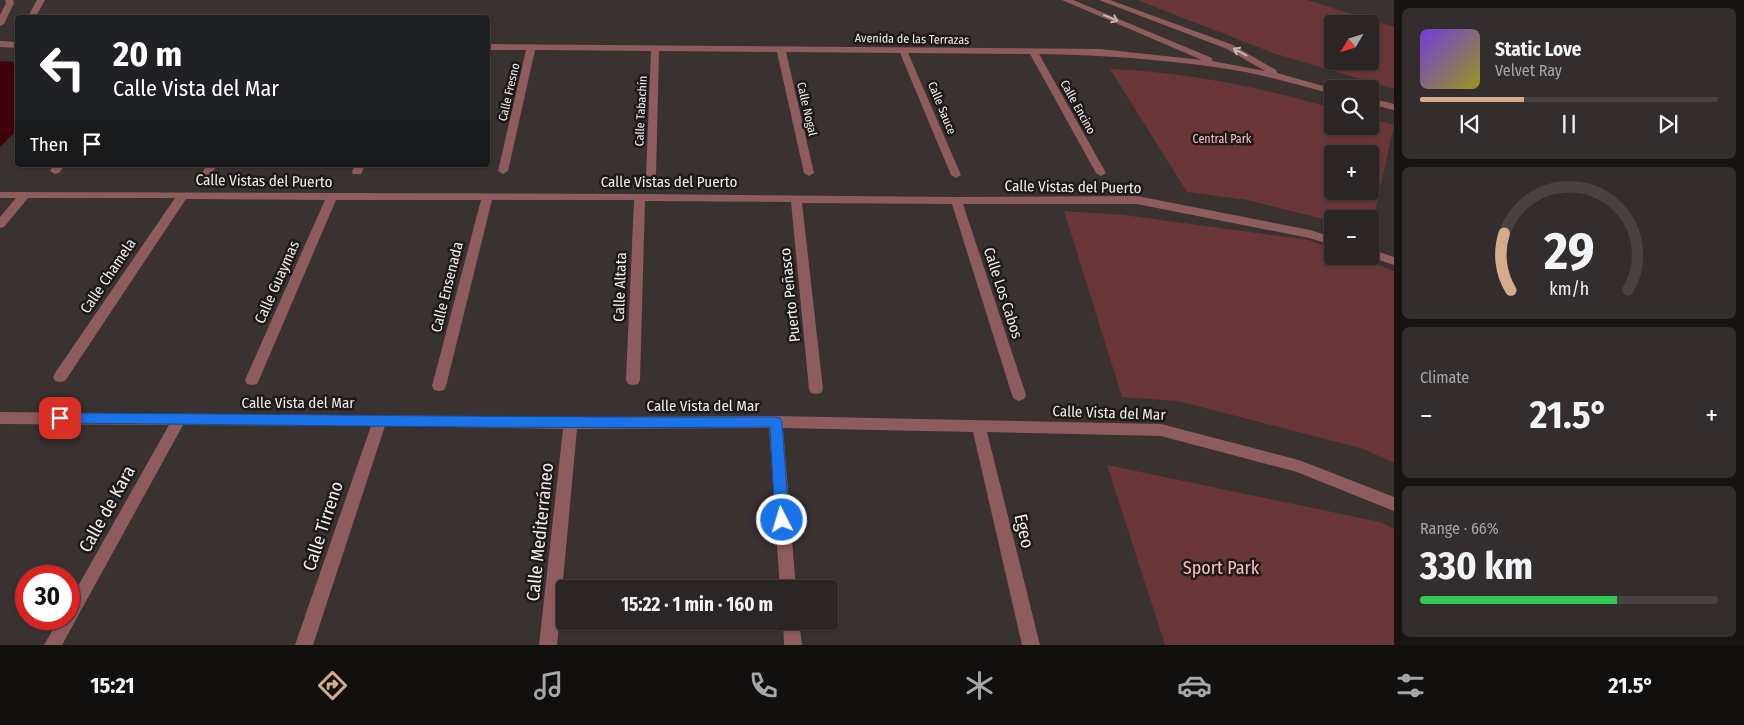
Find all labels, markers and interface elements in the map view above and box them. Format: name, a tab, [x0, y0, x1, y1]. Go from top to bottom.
one-way arrow	[1103, 14, 1118, 24]
north arrow	[1324, 15, 1379, 70]
map controls	[1324, 15, 1379, 265]
street label: Avenida de las Terrazas	[855, 31, 969, 47]
text: 20 m	[113, 33, 182, 75]
icon: left	[30, 35, 95, 100]
text: Static Love	[1495, 38, 1582, 61]
one-way arrow	[1233, 47, 1248, 56]
text: Velvet Ray	[1495, 61, 1562, 80]
street label: Calle Fresno	[496, 62, 522, 122]
text: Calle Vista del Mar	[113, 75, 279, 102]
street label: Calle Tabachín	[632, 75, 650, 147]
street label: Calle Encino	[1057, 78, 1099, 136]
street label: Calle Sauce	[925, 80, 959, 137]
button: search	[1324, 80, 1379, 135]
street label: Calle Nogal	[794, 81, 820, 137]
icon: previous	[1456, 110, 1484, 138]
icon: pause	[1555, 110, 1583, 138]
icon: next	[1654, 110, 1682, 138]
icon: arrive	[78, 130, 106, 158]
park label: Central Park	[1193, 132, 1252, 146]
text: Then	[30, 133, 68, 156]
button: +	[1324, 145, 1379, 200]
street label: Calle Vistas del Puerto	[195, 171, 333, 191]
street label: Calle Vistas del Puerto	[601, 173, 737, 191]
street label: Calle Vistas del Puerto	[1004, 177, 1142, 197]
button: −	[1324, 210, 1379, 265]
text: 29	[1543, 220, 1594, 283]
street label: Calle Chamela	[76, 235, 140, 317]
street label: Calle Guaymas	[251, 238, 303, 326]
street label: Calle Ensenada	[427, 240, 467, 334]
street label: Calle Los Cabos	[980, 245, 1026, 341]
street label: Puerto Peñasco	[776, 247, 804, 343]
street label: Calle Altata	[610, 252, 630, 322]
text: km/h	[1549, 278, 1589, 300]
text: Climate	[1420, 368, 1469, 387]
text: 21.5°	[1530, 392, 1608, 438]
street label: Calle Vista del Mar	[241, 394, 355, 412]
pin	[39, 397, 81, 439]
street label: Calle Vista del Mar	[646, 397, 760, 415]
text: −	[1420, 399, 1433, 432]
text: +	[1705, 399, 1718, 432]
street label: Calle Vista del Mar	[1052, 402, 1167, 424]
icon: arrive	[46, 404, 74, 432]
street label: Calle de Kara	[74, 462, 140, 556]
street label: Calle Mediterráneo	[522, 462, 558, 602]
street label: Calle Tirreno	[298, 478, 348, 574]
position arrow	[755, 493, 807, 545]
street label: Egeo	[1009, 512, 1039, 550]
text: Range · 66%	[1420, 519, 1499, 538]
text: 330 km	[1420, 543, 1533, 589]
park label: Sport Park	[1183, 557, 1260, 579]
speed limit sign: 30	[15, 565, 80, 630]
text: 15:22 · 1 min · 160 m	[621, 593, 773, 616]
icon: directions	[315, 668, 350, 703]
icon: music	[531, 668, 566, 703]
icon: phone	[746, 668, 781, 703]
icon: climate	[962, 668, 997, 703]
icon: car	[1177, 668, 1212, 703]
icon: filters	[1393, 668, 1428, 703]
text: 15:21	[90, 672, 135, 699]
text: 21.5°	[1608, 672, 1654, 699]

